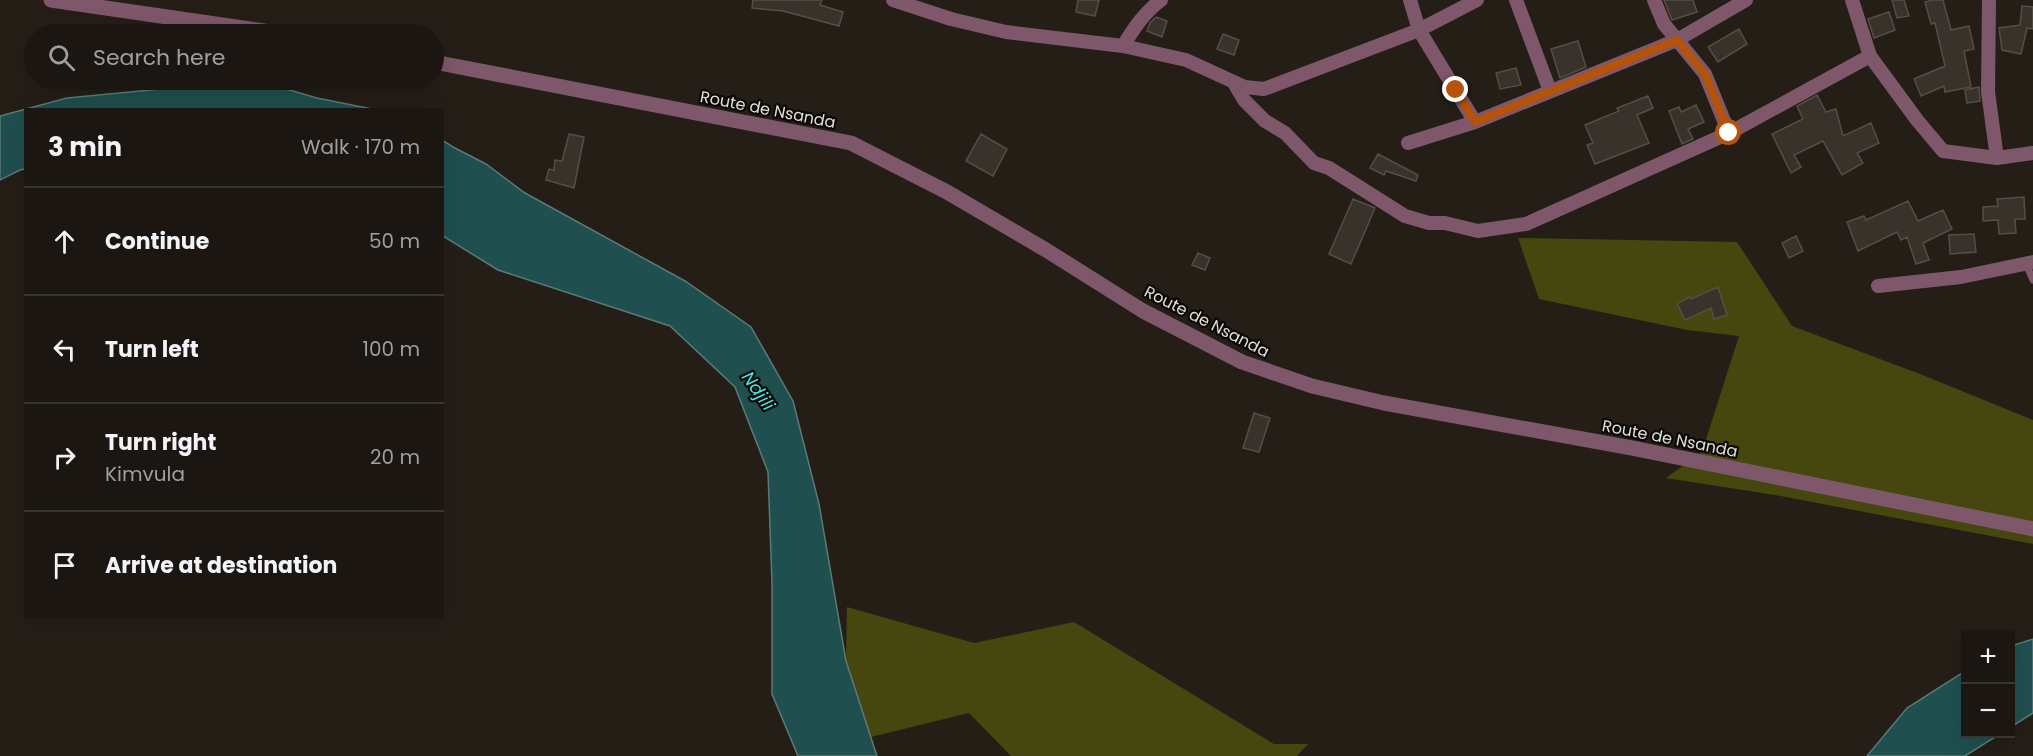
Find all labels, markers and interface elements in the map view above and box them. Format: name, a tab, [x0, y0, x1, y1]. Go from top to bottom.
search box	[24, 24, 444, 90]
icon: search	[45, 41, 78, 74]
text: Search here	[93, 42, 226, 73]
route end	[1442, 76, 1468, 102]
street label: Route de Nsanda	[698, 85, 838, 134]
route start	[1715, 119, 1741, 145]
text: 3 min	[48, 129, 122, 165]
text: Walk · 170 m	[301, 133, 420, 161]
icon: ahead	[48, 225, 81, 258]
text: Continue	[105, 226, 209, 257]
text: 50 m	[369, 227, 420, 255]
street label: Route de Nsanda	[1140, 280, 1273, 363]
icon: left	[48, 333, 81, 366]
text: Turn left	[105, 334, 199, 365]
text: 100 m	[363, 335, 420, 363]
water label: Ndjili	[736, 366, 781, 416]
street label: Route de Nsanda	[1600, 414, 1740, 463]
text: Turn right	[105, 427, 216, 458]
icon: right	[48, 441, 81, 474]
text: 20 m	[370, 443, 420, 471]
text: Kimvula	[105, 460, 185, 488]
icon: arrive	[48, 549, 81, 582]
text: Arrive at destination	[105, 550, 337, 581]
map controls	[1961, 630, 2015, 738]
button: +	[1961, 630, 2015, 684]
button: −	[1961, 684, 2015, 738]

